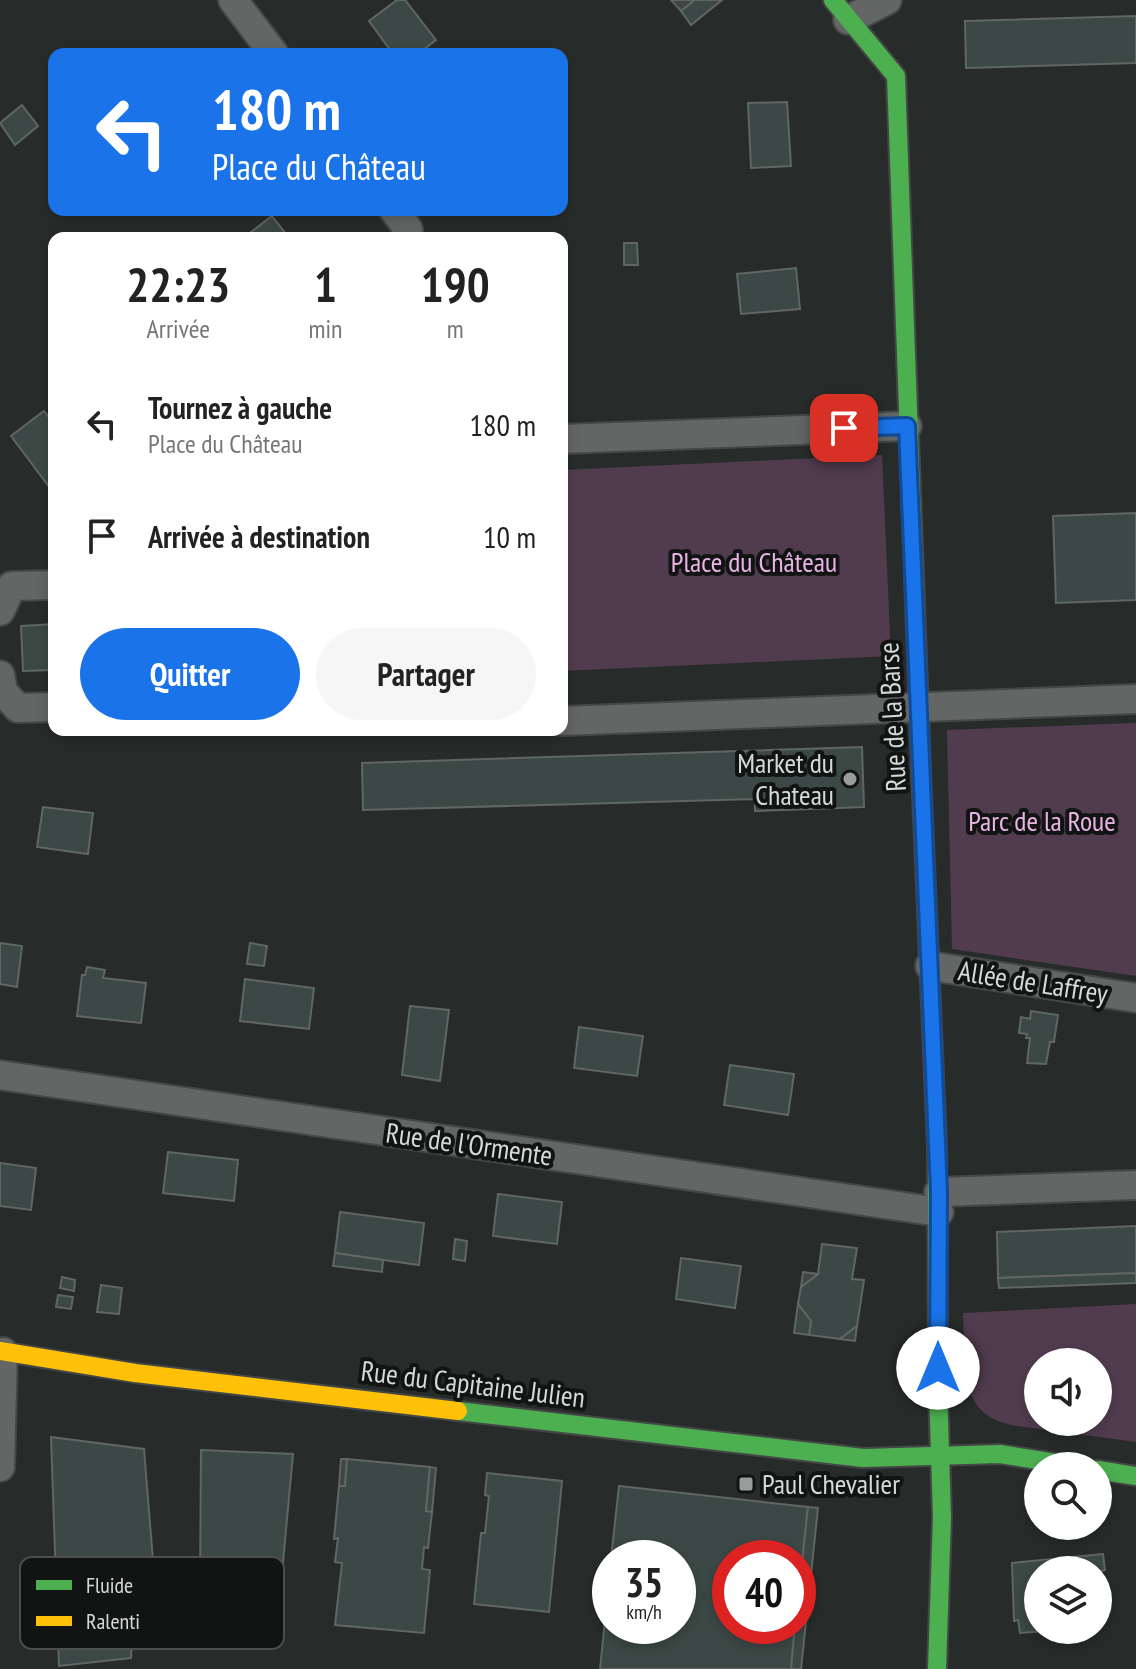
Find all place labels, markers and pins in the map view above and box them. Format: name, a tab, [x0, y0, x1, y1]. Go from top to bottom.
pin	[810, 394, 878, 462]
place label: Market du Chateau	[737, 744, 834, 813]
marker: Market du Chateau	[841, 770, 859, 788]
place label: Paul Chevalier	[762, 1465, 900, 1502]
marker: Paul Chevalier	[737, 1475, 755, 1493]

